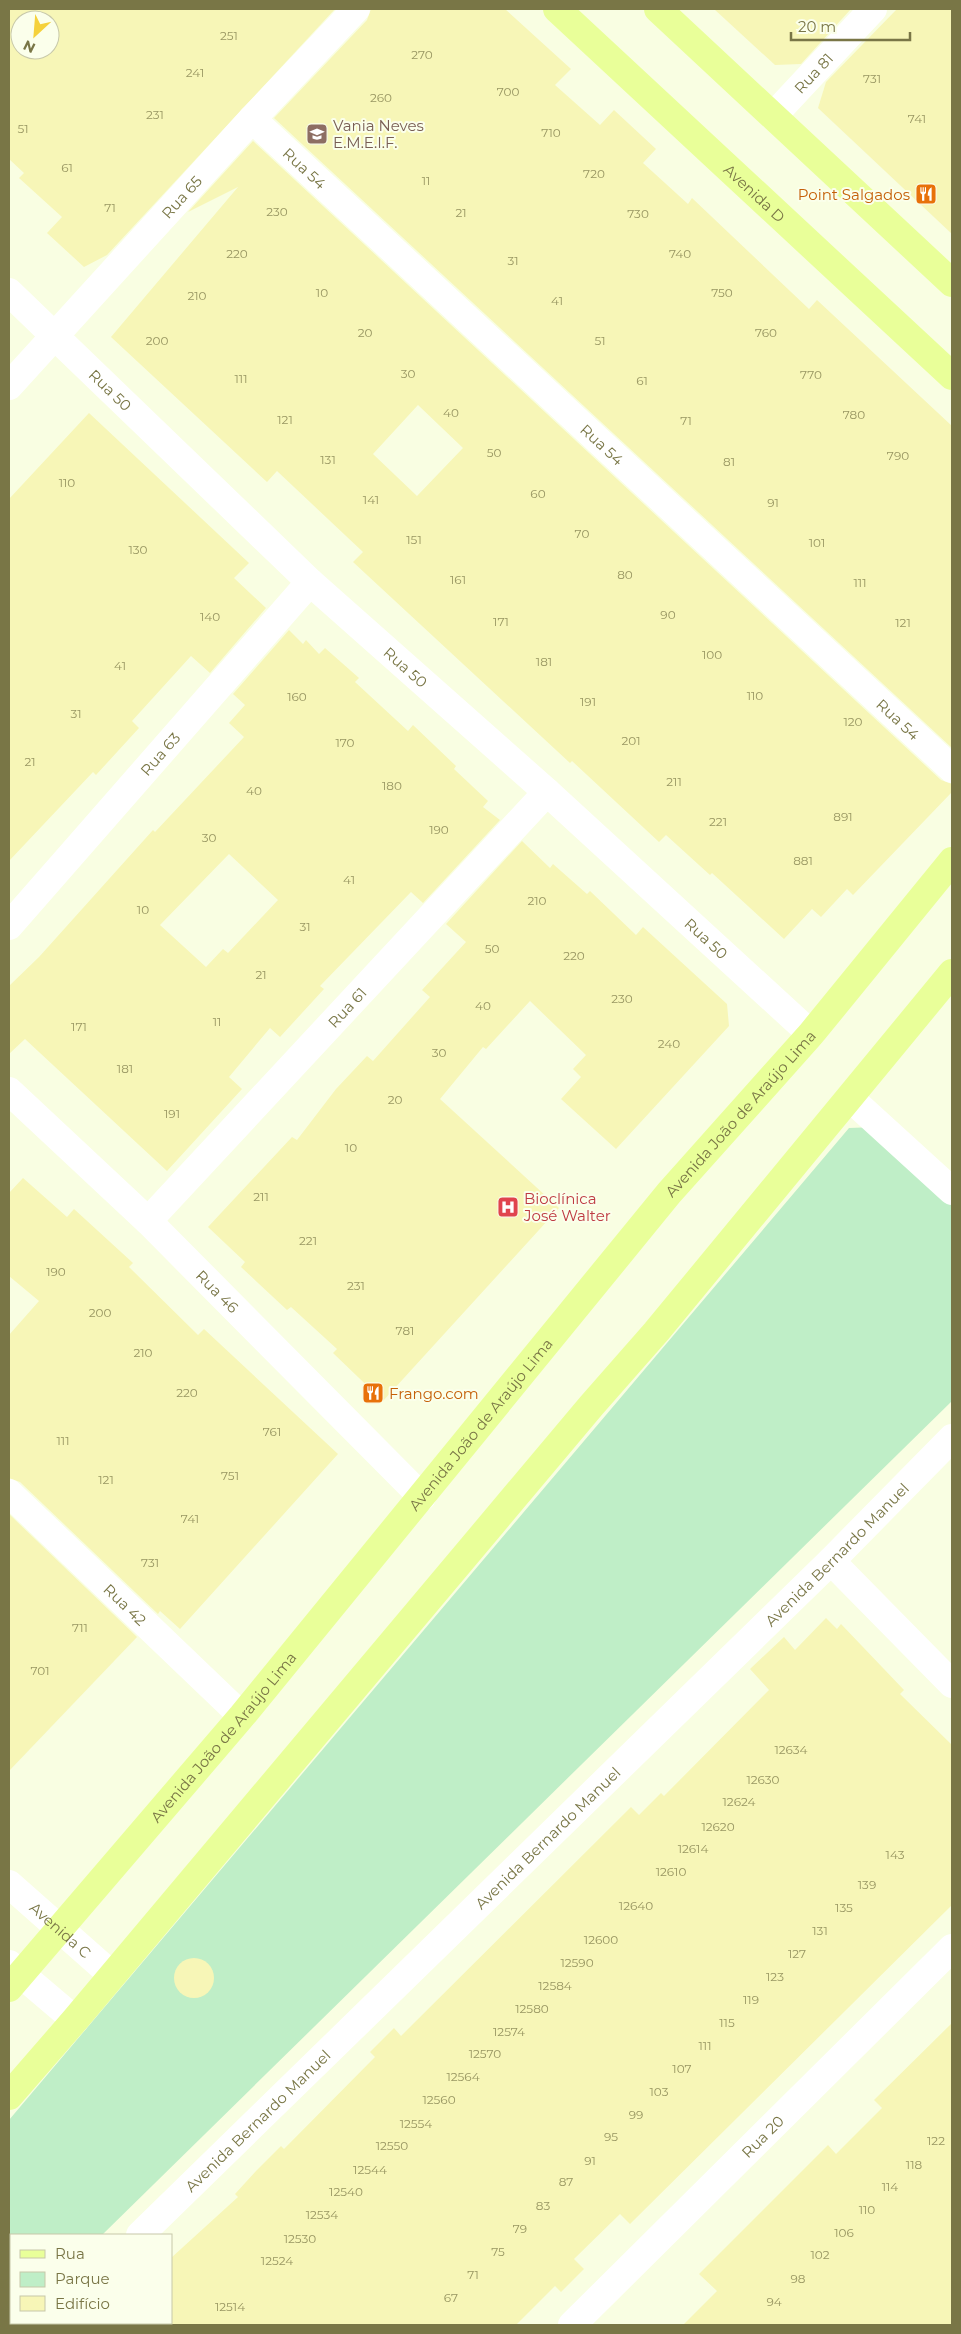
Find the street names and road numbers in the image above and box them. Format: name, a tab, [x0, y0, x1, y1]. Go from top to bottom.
street label: Rua 81	[790, 49, 837, 97]
street label: Rua 54	[279, 143, 330, 193]
street label: Avenida D	[720, 160, 789, 226]
street label: Rua 65	[157, 171, 206, 222]
street label: Rua 50	[85, 365, 136, 415]
street label: Rua 54	[577, 420, 628, 469]
street label: Rua 50	[380, 642, 432, 691]
street label: Rua 54	[873, 694, 924, 744]
street label: Rua 63	[136, 728, 184, 779]
street label: Rua 50	[681, 914, 732, 963]
street label: Rua 61	[323, 983, 370, 1031]
street label: Avenida João de Araújo Lima	[661, 1026, 819, 1201]
street label: Rua 46	[192, 1266, 243, 1316]
street label: Avenida João de Araújo Lima	[404, 1334, 556, 1514]
street label: Avenida Bernardo Manuel	[761, 1478, 912, 1630]
street label: Rua 42	[100, 1579, 151, 1629]
street label: Avenida João de Araújo Lima	[146, 1648, 300, 1826]
street label: Avenida Bernardo Manuel	[471, 1763, 624, 1913]
street label: Avenida C	[26, 1898, 95, 1962]
street label: Avenida Bernardo Manuel	[181, 2045, 334, 2196]
street label: Rua 20	[737, 2111, 788, 2161]

